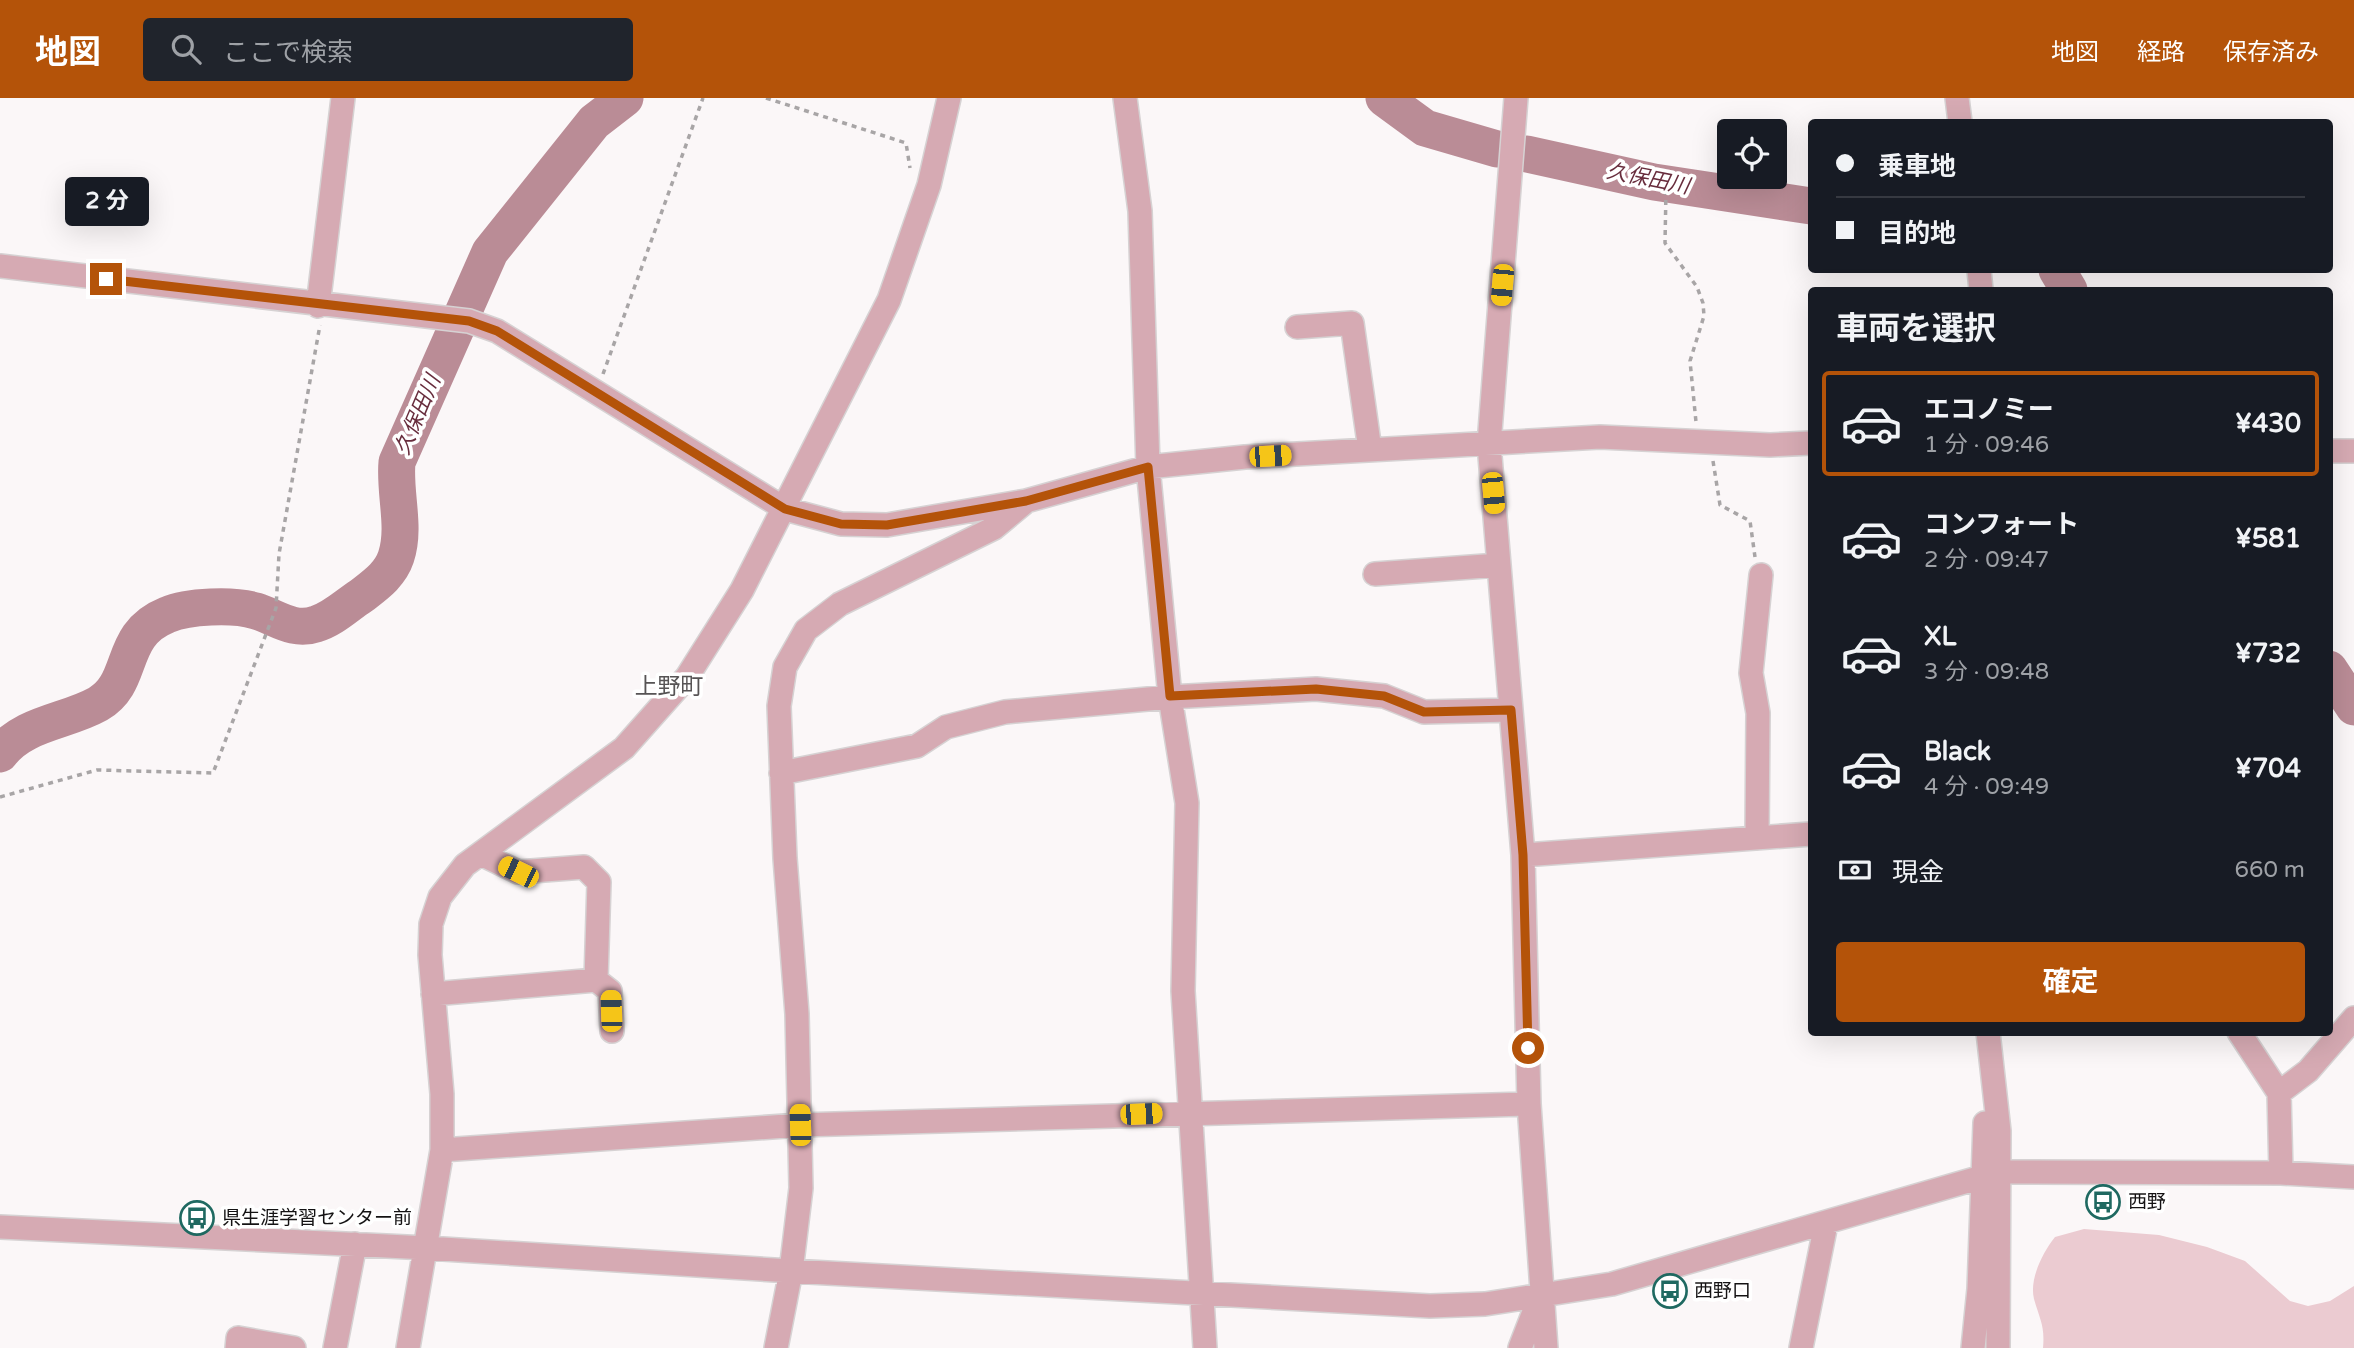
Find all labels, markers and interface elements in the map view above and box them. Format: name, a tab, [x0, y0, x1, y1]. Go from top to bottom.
search box	[143, 18, 633, 81]
icon: search	[167, 30, 205, 68]
text: 地図	[35, 33, 101, 72]
text: ここで検索	[223, 37, 353, 68]
text: 地図	[2051, 38, 2099, 67]
text: 経路	[2137, 38, 2185, 67]
text: 保存済み	[2223, 38, 2319, 67]
map controls	[1717, 119, 1787, 189]
button: locate	[1717, 119, 1787, 189]
text: 乗車地	[1878, 151, 1956, 182]
water label: 久保田川	[1604, 159, 1694, 200]
callout: 2 分	[64, 178, 148, 226]
text: 2 分	[85, 187, 129, 215]
text: 目的地	[1878, 218, 1956, 249]
route end	[90, 263, 122, 295]
car	[1490, 263, 1515, 307]
text: 車両を選択	[1836, 310, 1996, 348]
water label: 久保田川	[390, 370, 447, 459]
icon: car	[1840, 392, 1903, 455]
text: エコノミー	[1924, 394, 2054, 425]
text: ¥430	[2235, 408, 2301, 439]
text: 1 分 · 09:46	[1924, 431, 2049, 459]
car	[1249, 444, 1292, 468]
car	[1481, 471, 1506, 515]
icon: car	[1840, 507, 1903, 570]
text: コンフォート	[1924, 509, 2079, 540]
text: ¥581	[2235, 523, 2301, 554]
text: 2 分 · 09:47	[1924, 546, 2049, 574]
text: XL	[1924, 621, 1956, 652]
icon: car	[1840, 622, 1903, 685]
text: ¥732	[2235, 638, 2301, 669]
text: 3 分 · 09:48	[1924, 658, 2049, 686]
district label: 上野町	[635, 673, 704, 701]
text: Black	[1924, 736, 1991, 767]
icon: car	[1840, 737, 1903, 800]
text: ¥704	[2235, 753, 2301, 784]
text: 4 分 · 09:49	[1924, 773, 2049, 801]
icon: cash	[1836, 851, 1874, 889]
car	[495, 853, 542, 891]
text: 660 m	[2235, 856, 2305, 884]
text: 現金	[1892, 857, 1944, 888]
button: 確定	[1836, 942, 2305, 1022]
car	[600, 990, 623, 1032]
route start	[1512, 1032, 1544, 1064]
car	[1120, 1103, 1163, 1125]
car	[789, 1104, 812, 1146]
bus stop icon: 西野	[2084, 1183, 2122, 1221]
place label: 西野	[2128, 1191, 2166, 1213]
bus stop icon: 県生涯学習センター前	[178, 1199, 216, 1237]
place label: 県生涯学習センター前	[222, 1207, 412, 1229]
bus stop icon: 西野口	[1651, 1272, 1689, 1310]
place label: 西野口	[1694, 1280, 1751, 1302]

